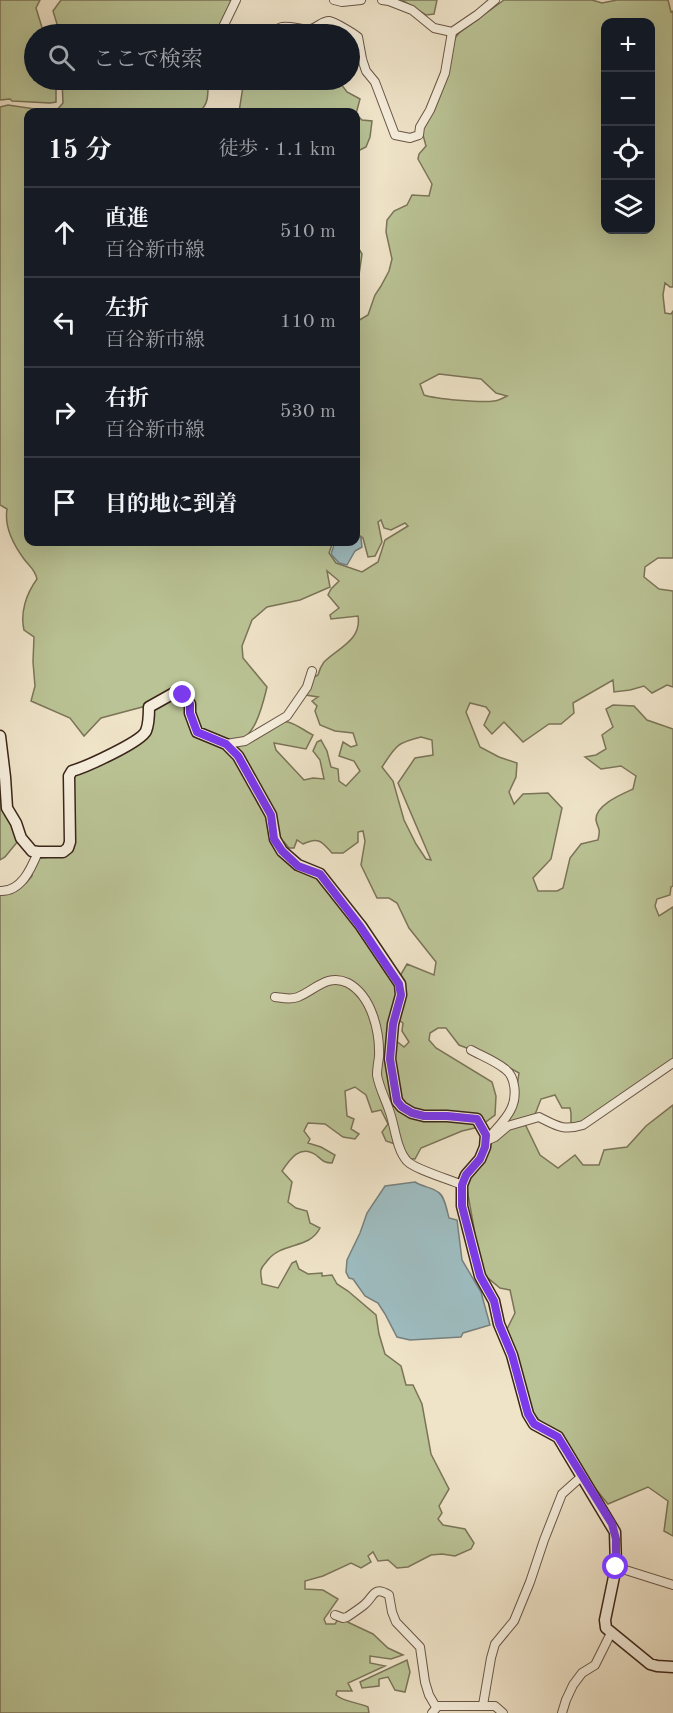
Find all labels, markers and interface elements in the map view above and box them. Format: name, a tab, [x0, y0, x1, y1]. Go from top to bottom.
map controls	[601, 18, 655, 234]
button: +	[601, 18, 655, 72]
search box	[24, 24, 360, 90]
icon: search	[45, 41, 78, 74]
text: ここで検索	[93, 49, 203, 71]
button: −	[601, 72, 655, 126]
button: locate	[601, 126, 655, 180]
text: 15 分	[48, 138, 111, 164]
text: 徒歩 · 1.1 km	[219, 140, 336, 160]
button: layers	[601, 180, 655, 234]
text: 直進	[105, 208, 149, 230]
icon: ahead	[48, 216, 81, 249]
text: 510 m	[280, 222, 336, 242]
text: 百谷新市線	[105, 241, 205, 261]
text: 左折	[105, 298, 149, 320]
icon: left	[48, 306, 81, 339]
text: 110 m	[280, 312, 336, 332]
text: 百谷新市線	[105, 331, 205, 351]
text: 右折	[105, 388, 149, 410]
icon: right	[48, 396, 81, 429]
text: 530 m	[280, 402, 336, 422]
text: 百谷新市線	[105, 421, 205, 441]
icon: arrive	[48, 486, 81, 519]
text: 目的地に到着	[105, 494, 237, 516]
route end	[169, 681, 195, 707]
route start	[602, 1553, 628, 1579]

